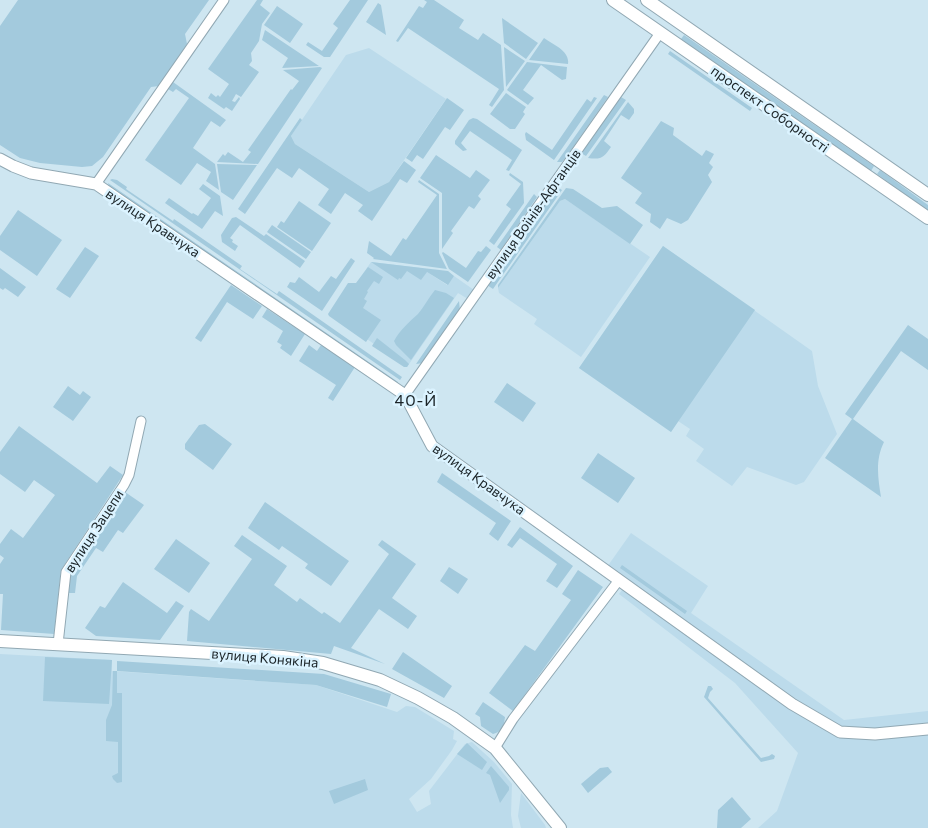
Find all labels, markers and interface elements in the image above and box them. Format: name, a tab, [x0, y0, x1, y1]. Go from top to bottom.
street label: проспект Соборності	[708, 61, 833, 156]
street label: вулиця Воїнів-Афганців	[481, 145, 584, 282]
street label: вулиця Кравчука	[103, 185, 204, 260]
district label: 40-Й	[395, 390, 437, 409]
street label: вулиця Кравчука	[430, 439, 529, 518]
street label: вулиця Зацепи	[61, 486, 127, 575]
street label: вулиця Конякіна	[211, 644, 319, 671]

